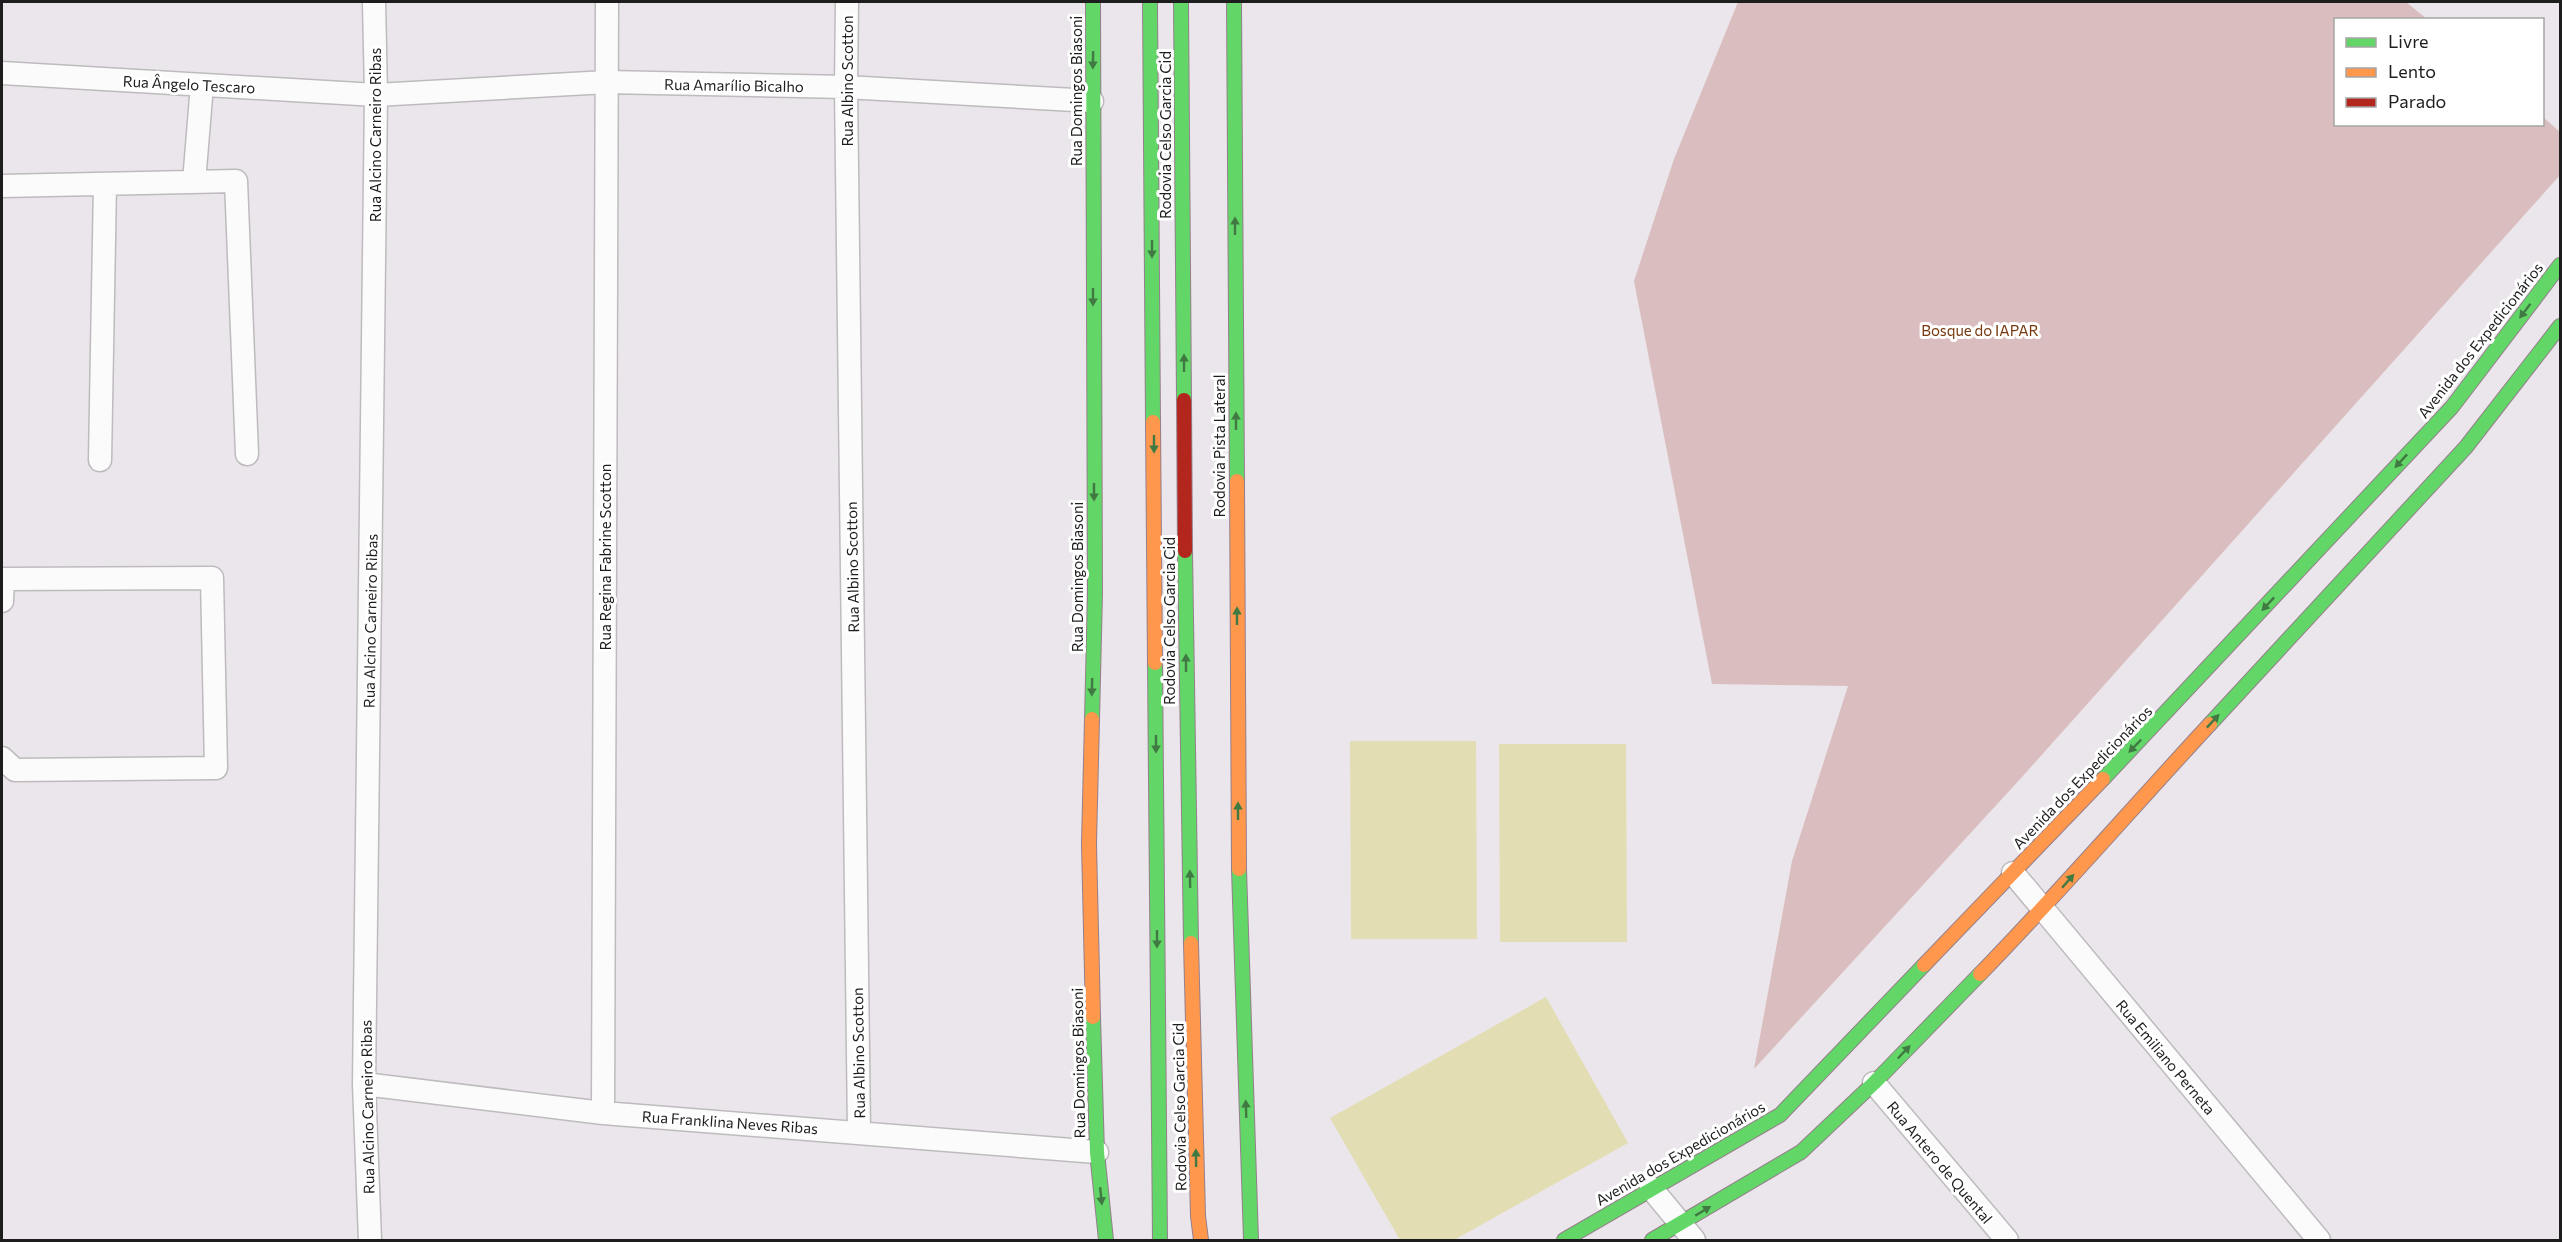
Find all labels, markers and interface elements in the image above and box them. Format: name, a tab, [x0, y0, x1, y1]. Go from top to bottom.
street label: Rua Albino Scotton	[838, 15, 856, 147]
street label: Rua Domingos Biasoni	[1067, 16, 1085, 166]
legend	[2334, 18, 2544, 126]
text: Livre	[2388, 30, 2429, 52]
street label: Rua Alcino Carneiro Ribas	[366, 48, 384, 222]
one-way arrow	[1088, 50, 1098, 69]
street label: Rodovia Celso Garcia Cid	[1156, 51, 1174, 219]
text: Lento	[2388, 60, 2436, 82]
street label: Rua Ângelo Tescaro	[122, 71, 256, 96]
street label: Rua Amarílio Bicalho	[664, 75, 804, 95]
text: Parado	[2388, 90, 2446, 112]
one-way arrow	[1230, 216, 1240, 235]
one-way arrow	[1147, 239, 1157, 258]
street label: Avenida dos Expedicionários	[2414, 259, 2546, 421]
one-way arrow	[1088, 287, 1098, 306]
one-way arrow	[2519, 303, 2531, 319]
park label: Bosque do IAPAR	[1921, 321, 2039, 339]
one-way arrow	[1179, 354, 1189, 373]
street label: Rodovia Pista Lateral	[1210, 375, 1228, 517]
one-way arrow	[1231, 411, 1241, 430]
one-way arrow	[1149, 434, 1159, 453]
one-way arrow	[2394, 454, 2408, 469]
street label: Rua Regina Fabrine Scotton	[596, 464, 614, 650]
one-way arrow	[1089, 482, 1099, 501]
street label: Rua Albino Scotton	[842, 501, 862, 633]
street label: Rua Domingos Biasoni	[1068, 502, 1086, 652]
street label: Rua Alcino Carneiro Ribas	[359, 533, 381, 708]
street label: Rodovia Celso Garcia Cid	[1160, 537, 1178, 705]
one-way arrow	[2262, 596, 2275, 611]
one-way arrow	[1232, 606, 1242, 625]
one-way arrow	[1181, 654, 1191, 673]
one-way arrow	[1088, 677, 1097, 696]
street label: Avenida dos Expedicionários	[2009, 701, 2155, 852]
one-way arrow	[2206, 713, 2220, 728]
one-way arrow	[1151, 734, 1161, 753]
one-way arrow	[2128, 739, 2142, 754]
one-way arrow	[1233, 801, 1243, 820]
one-way arrow	[1185, 870, 1195, 889]
one-way arrow	[2061, 874, 2074, 889]
one-way arrow	[1152, 929, 1162, 948]
street label: Rua Albino Scotton	[848, 987, 868, 1119]
street label: Rua Domingos Biasoni	[1068, 987, 1088, 1139]
street label: Rua Emiliano Perneta	[2113, 996, 2219, 1118]
street label: Rua Alcino Carneiro Ribas	[356, 1019, 378, 1194]
street label: Rodovia Celso Garcia Cid	[1169, 1023, 1189, 1191]
one-way arrow	[1897, 1045, 1911, 1060]
street label: Avenida dos Expedicionários	[1592, 1097, 1768, 1209]
street label: Rua Antero de Quental	[1884, 1097, 1996, 1227]
one-way arrow	[1242, 1099, 1251, 1118]
street label: Rua Franklina Neves Ribas	[641, 1107, 819, 1137]
one-way arrow	[1192, 1148, 1201, 1167]
one-way arrow	[1097, 1187, 1106, 1206]
one-way arrow	[1695, 1206, 1711, 1217]

